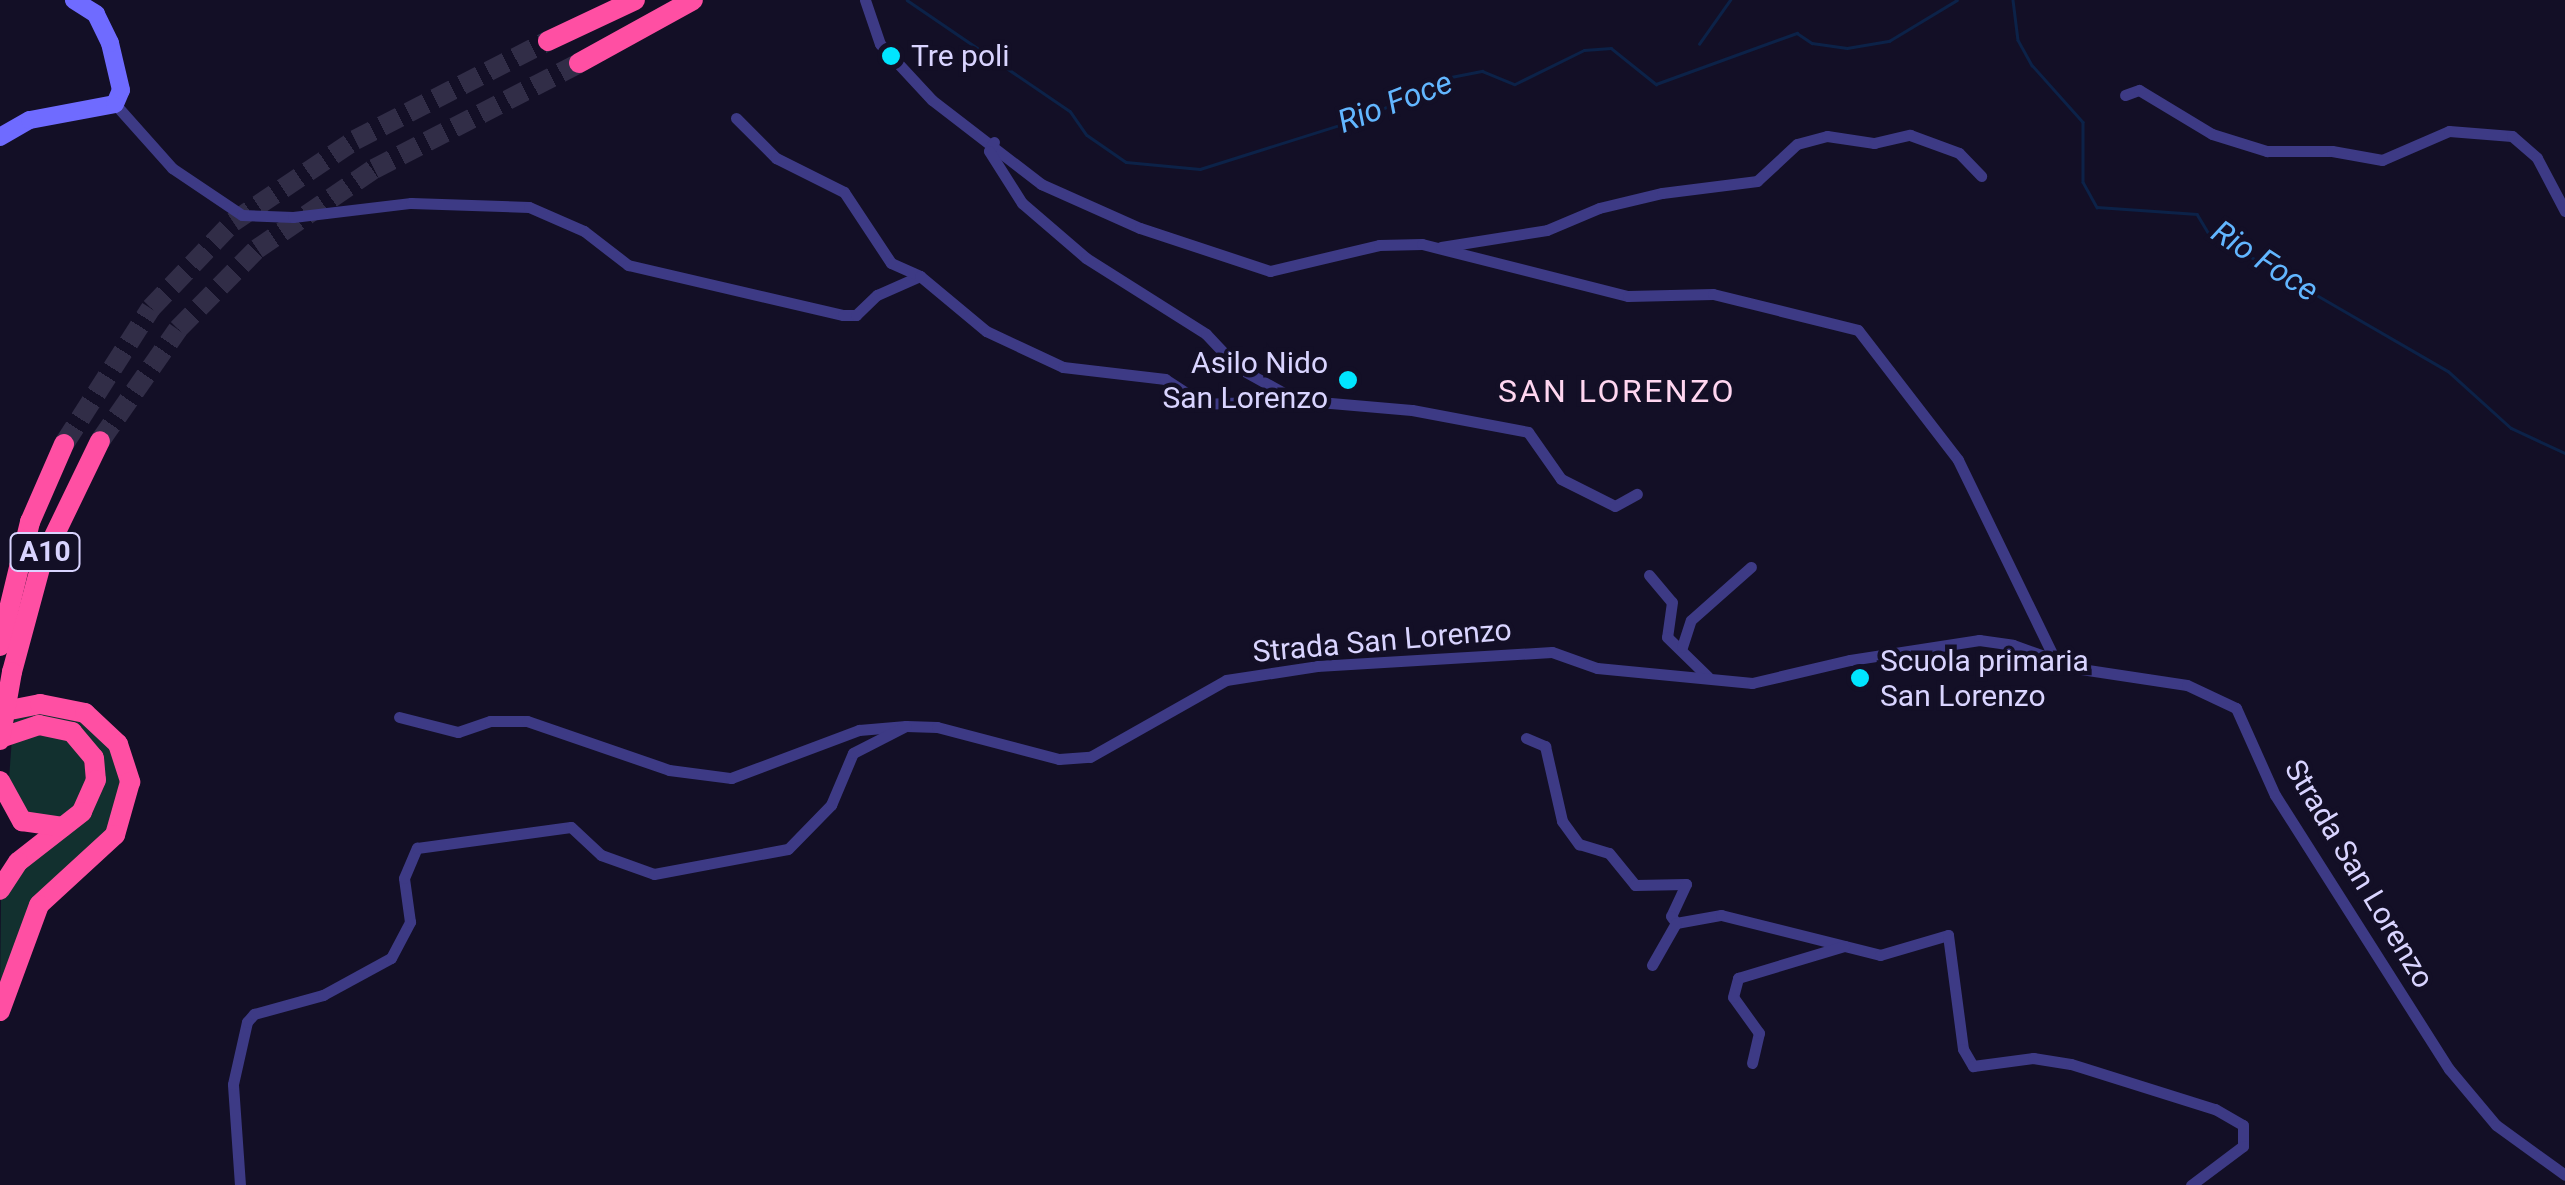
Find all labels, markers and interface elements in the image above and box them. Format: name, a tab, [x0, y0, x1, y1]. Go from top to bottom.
place label: Tre poli	[911, 38, 1010, 74]
marker: Tre poli	[880, 45, 902, 67]
water label: Rio Foce	[1332, 63, 1458, 141]
water label: Rio Foce	[2204, 212, 2326, 310]
place label: Asilo Nido San Lorenzo	[1162, 345, 1328, 416]
marker: Asilo Nido San Lorenzo	[1337, 369, 1359, 391]
district label: SAN LORENZO	[1498, 372, 1736, 410]
road number: A10	[8, 529, 82, 575]
street label: Strada San Lorenzo	[1251, 612, 1513, 670]
place label: Scuola primaria San Lorenzo	[1880, 643, 2089, 714]
marker: Scuola primaria San Lorenzo	[1849, 667, 1871, 689]
street label: Strada San Lorenzo	[2277, 753, 2441, 995]

